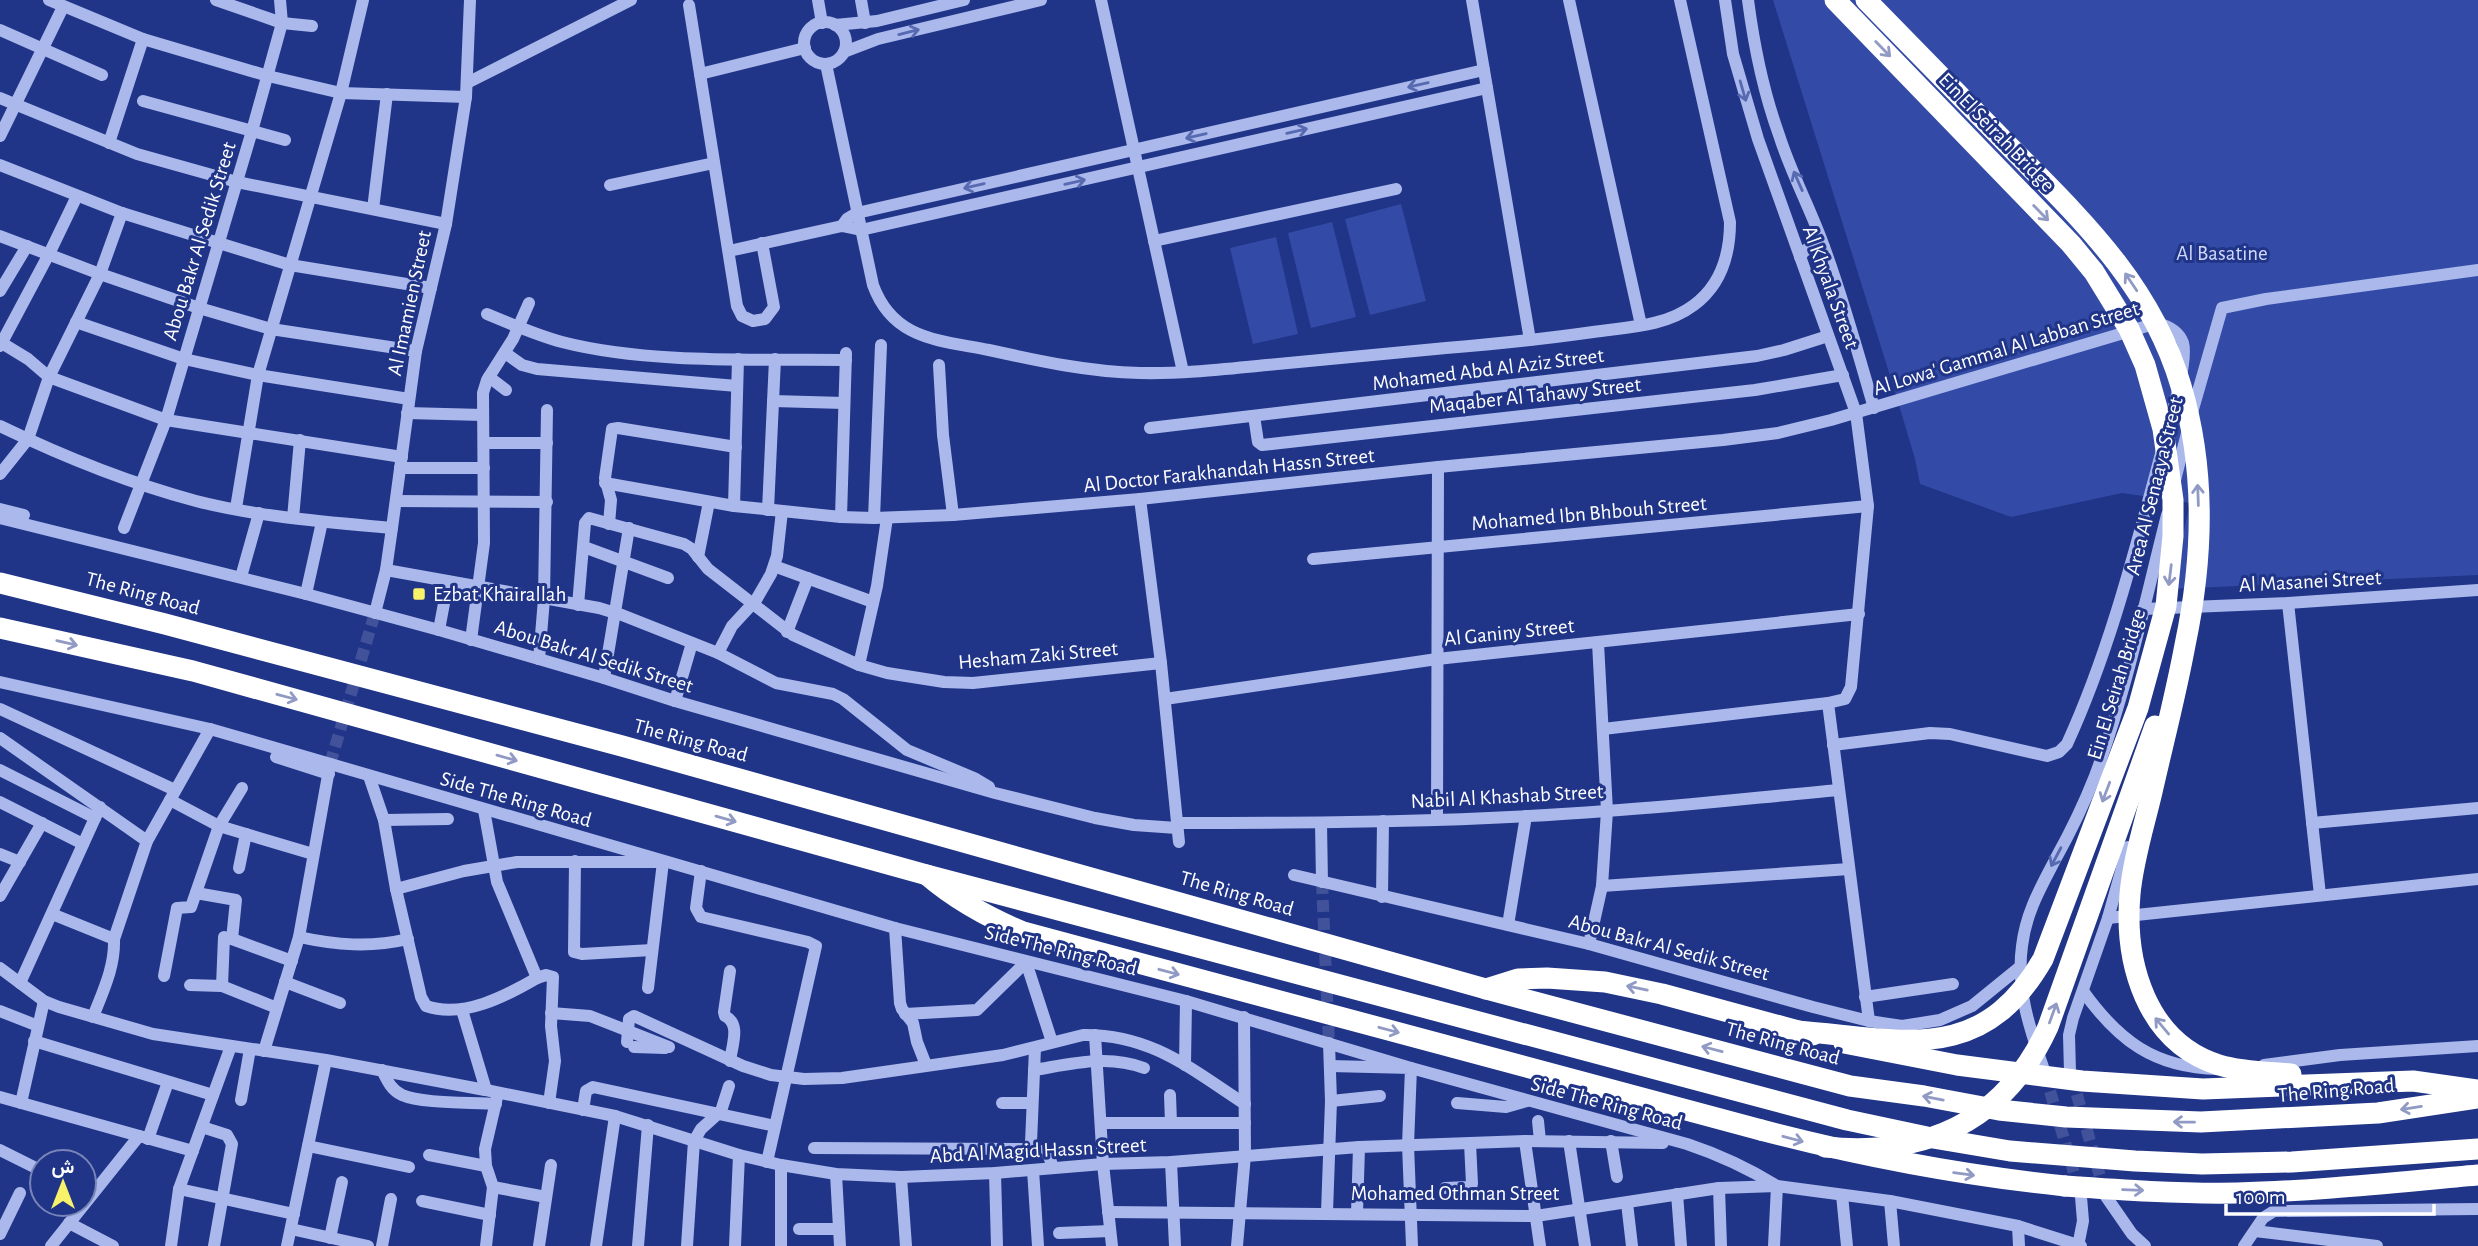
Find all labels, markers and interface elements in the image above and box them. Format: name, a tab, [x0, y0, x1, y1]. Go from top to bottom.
one-way arrow	[897, 25, 920, 38]
one-way arrow	[1874, 40, 1891, 57]
street label: Ein El Seirah Bridge	[1935, 69, 2059, 196]
one-way arrow	[1407, 79, 1430, 92]
one-way arrow	[1738, 80, 1751, 102]
one-way arrow	[1285, 124, 1308, 138]
one-way arrow	[1185, 130, 1208, 143]
street label: Abou Bakr Al Sedik Street	[159, 139, 240, 343]
one-way arrow	[1791, 171, 1804, 192]
one-way arrow	[1063, 175, 1086, 188]
one-way arrow	[963, 180, 986, 194]
one-way arrow	[2033, 204, 2050, 221]
street label: Al Khyala Street	[1799, 223, 1863, 352]
street label: Al Imamien Street	[384, 228, 435, 378]
park label: Al Basatine	[2176, 243, 2268, 264]
one-way arrow	[2124, 272, 2138, 292]
street label: Al Lowa' Gammal Al Labban Street	[1871, 298, 2142, 399]
street label: Mohamed Abd Al Aziz Street	[1371, 345, 1605, 394]
street label: Maqaber Al Tahawy Street	[1428, 374, 1642, 417]
street label: Area Al Senaaya Street	[2122, 395, 2187, 577]
street label: Al Doctor Farakhandah Hassn Street	[1083, 445, 1376, 496]
one-way arrow	[2192, 484, 2205, 507]
street label: Mohamed Ibn Bhbouh Street	[1471, 493, 1708, 534]
one-way arrow	[2163, 563, 2176, 585]
street label: Al Masanei Street	[2238, 567, 2382, 596]
street label: The Ring Road	[84, 568, 202, 619]
place label: Ezbat Khairallah	[433, 584, 566, 605]
marker: Ezbat Khairallah	[411, 586, 427, 602]
street label: Ein El Seirah Bridge	[2084, 606, 2149, 762]
street label: Al Ganiny Street	[1443, 615, 1576, 650]
street label: Abou Bakr Al Sedik Street	[492, 616, 696, 697]
one-way arrow	[55, 636, 78, 650]
street label: Hesham Zaki Street	[957, 638, 1119, 673]
one-way arrow	[276, 692, 298, 705]
street label: The Ring Road	[632, 715, 750, 766]
one-way arrow	[495, 752, 517, 765]
street label: Side The Ring Road	[438, 768, 594, 831]
street label: Nabil Al Khashab Street	[1410, 781, 1604, 812]
one-way arrow	[2099, 781, 2112, 803]
one-way arrow	[714, 813, 737, 826]
one-way arrow	[2049, 847, 2063, 867]
street label: The Ring Road	[1178, 867, 1296, 920]
street label: Abou Bakr Al Sedik Street	[1566, 911, 1772, 984]
street label: Side The Ring Road	[983, 921, 1139, 980]
one-way arrow	[1157, 966, 1180, 979]
one-way arrow	[1626, 981, 1649, 995]
one-way arrow	[2048, 1002, 2060, 1024]
street label: The Ring Road	[1724, 1018, 1842, 1069]
one-way arrow	[2155, 1018, 2170, 1036]
one-way arrow	[1378, 1025, 1400, 1038]
one-way arrow	[1701, 1041, 1723, 1054]
street label: Side The Ring Road	[1529, 1073, 1685, 1134]
street label: The Ring Road	[2277, 1075, 2395, 1106]
one-way arrow	[1922, 1090, 1945, 1104]
one-way arrow	[2400, 1102, 2422, 1115]
one-way arrow	[2172, 1115, 2195, 1129]
one-way arrow	[1782, 1133, 1804, 1146]
street label: Abd Al Magid Hassn Street	[929, 1134, 1147, 1167]
north arrow	[28, 1148, 98, 1218]
text: ش	[52, 1158, 75, 1178]
one-way arrow	[1952, 1168, 1975, 1181]
scale bar	[2226, 1172, 2434, 1216]
street label: Mohamed Othman Street	[1351, 1183, 1560, 1204]
one-way arrow	[2121, 1184, 2144, 1197]
text: 100 m	[2236, 1187, 2286, 1208]

